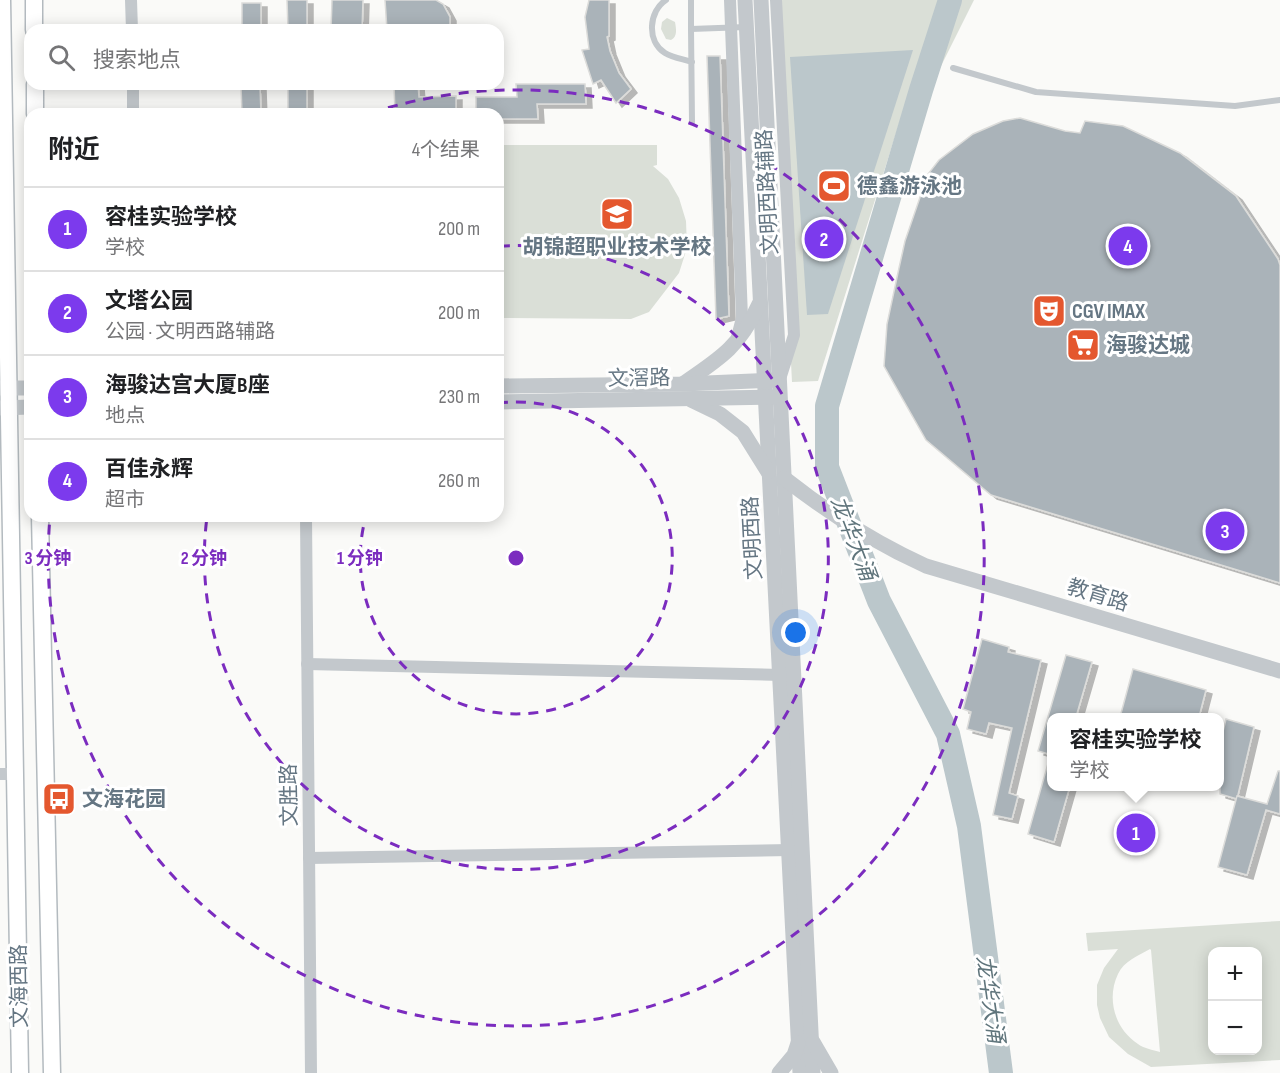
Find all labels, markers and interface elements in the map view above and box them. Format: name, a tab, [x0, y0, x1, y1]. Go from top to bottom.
search box	[24, 24, 504, 90]
icon: search	[45, 41, 78, 74]
text: 搜索地点	[93, 47, 181, 74]
street label: 文明西路辅路	[752, 128, 783, 256]
text: 附近	[48, 135, 100, 166]
text: 4个结果	[412, 138, 480, 162]
sports icon: 德鑫游泳池	[816, 168, 852, 204]
place label: 德鑫游泳池	[857, 174, 962, 199]
school or university icon: 胡锦超职业技术学校	[599, 196, 635, 232]
text: 容桂实验学校	[105, 204, 237, 231]
pin: 2	[804, 216, 844, 262]
text: 1	[64, 217, 71, 241]
text: 200 m	[438, 217, 480, 241]
pin: 4	[1108, 224, 1148, 268]
place label: 胡锦超职业技术学校	[523, 235, 712, 260]
text: 学校	[105, 236, 145, 260]
text: 文塔公园	[105, 288, 193, 315]
theatre icon: CGV IMAX	[1031, 293, 1067, 329]
place label: CGV IMAX	[1072, 299, 1145, 324]
text: 2	[63, 301, 72, 325]
text: 200 m	[438, 301, 480, 325]
text: 公园 · 文明西路辅路	[105, 320, 275, 344]
supermarket icon: 海骏达城	[1065, 327, 1101, 363]
place label: 海骏达城	[1106, 333, 1190, 358]
street label: 文滘路	[607, 365, 671, 392]
text: 海骏达宫大厦B座	[105, 372, 269, 399]
text: 3	[63, 385, 72, 409]
text: 230 m	[438, 385, 480, 409]
text: 地点	[105, 404, 145, 428]
text: 百佳永辉	[105, 456, 193, 483]
text: 4	[63, 469, 72, 493]
text: 260 m	[438, 469, 480, 493]
text: 超市	[105, 488, 145, 512]
water label: 龙华大涌	[824, 493, 882, 587]
street label: 文明西路	[738, 495, 767, 581]
pin: 3	[1206, 508, 1244, 554]
text: 3 分钟	[25, 548, 71, 569]
text: 2 分钟	[181, 548, 227, 569]
text: 1 分钟	[337, 548, 383, 569]
centre of rings	[506, 548, 526, 568]
street label: 教育路	[1064, 574, 1132, 617]
your location	[781, 618, 810, 647]
popup	[1047, 713, 1224, 791]
text: 容桂实验学校	[1069, 727, 1202, 754]
text: 学校	[1069, 759, 1109, 783]
street label: 文胜路	[276, 763, 303, 827]
bus stop icon: 文海花园	[41, 781, 77, 817]
place label: 文海花园	[82, 787, 166, 812]
pin: 1	[1116, 810, 1156, 856]
street label: 文海西路	[6, 944, 33, 1028]
map controls	[1208, 947, 1262, 1055]
button: +	[1208, 947, 1262, 1001]
water label: 龙华大涌	[970, 954, 1009, 1048]
button: −	[1208, 1001, 1262, 1055]

